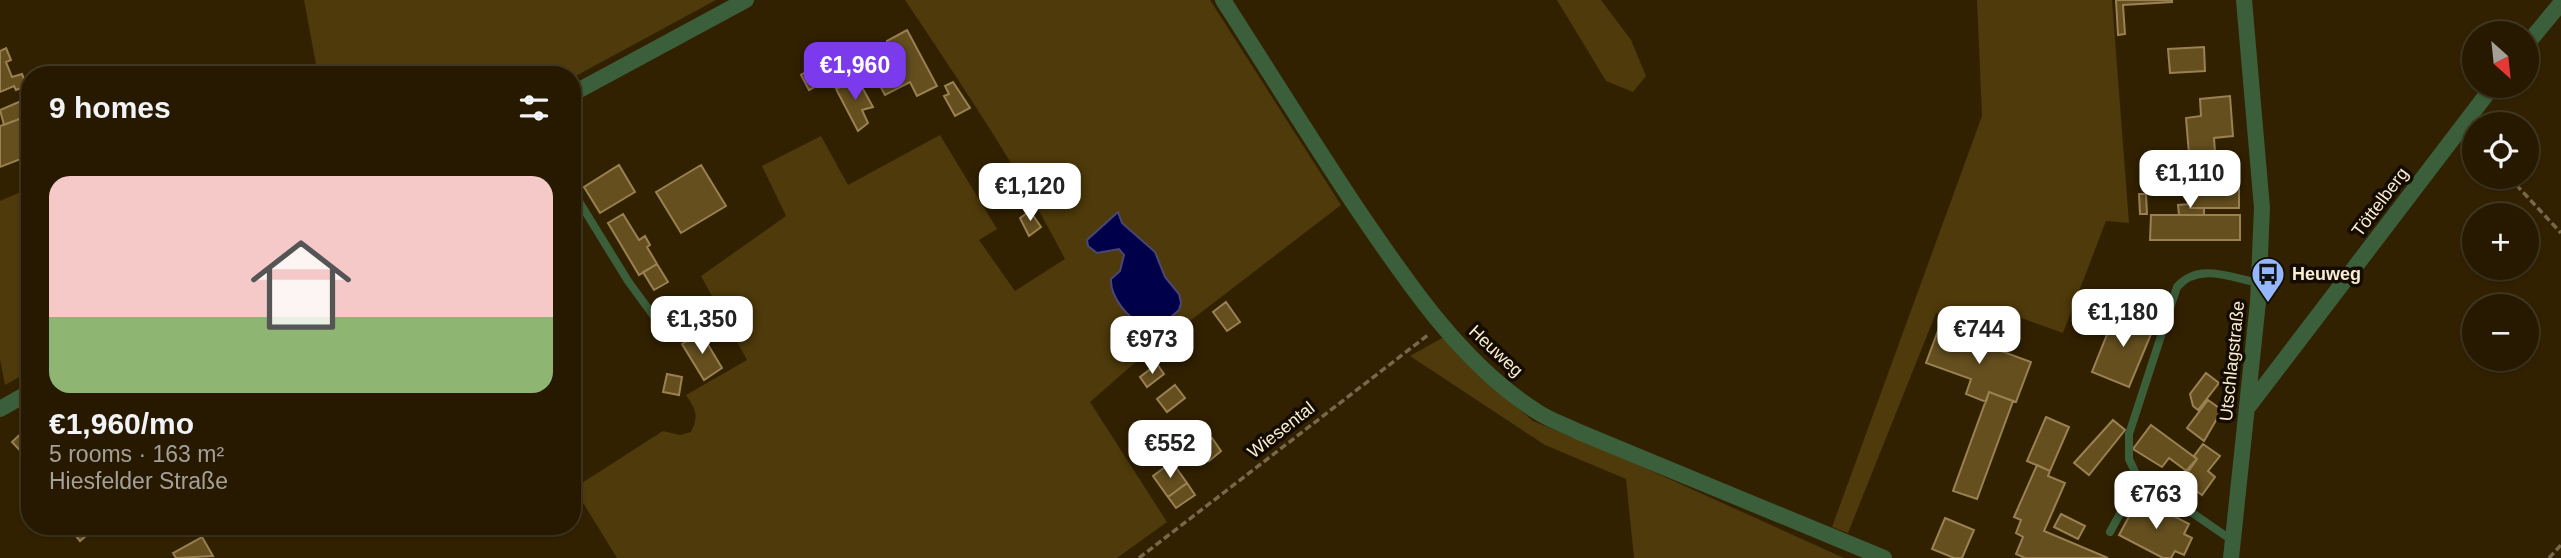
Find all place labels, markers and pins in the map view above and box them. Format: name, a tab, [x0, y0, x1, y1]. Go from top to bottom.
pin: €1,960	[798, 42, 912, 102]
pin: €1,110	[2133, 150, 2247, 210]
pin: €1,120	[973, 164, 1087, 223]
bus stop icon: Heuweg	[2249, 255, 2287, 304]
place label: Heuweg	[2292, 264, 2361, 284]
pin: €1,180	[2066, 290, 2180, 349]
pin: €1,350	[645, 296, 759, 356]
pin: €744	[1938, 306, 2020, 366]
pin: €973	[1111, 316, 1193, 376]
pin: €552	[1129, 420, 1211, 480]
pin: €763	[2115, 472, 2197, 531]

